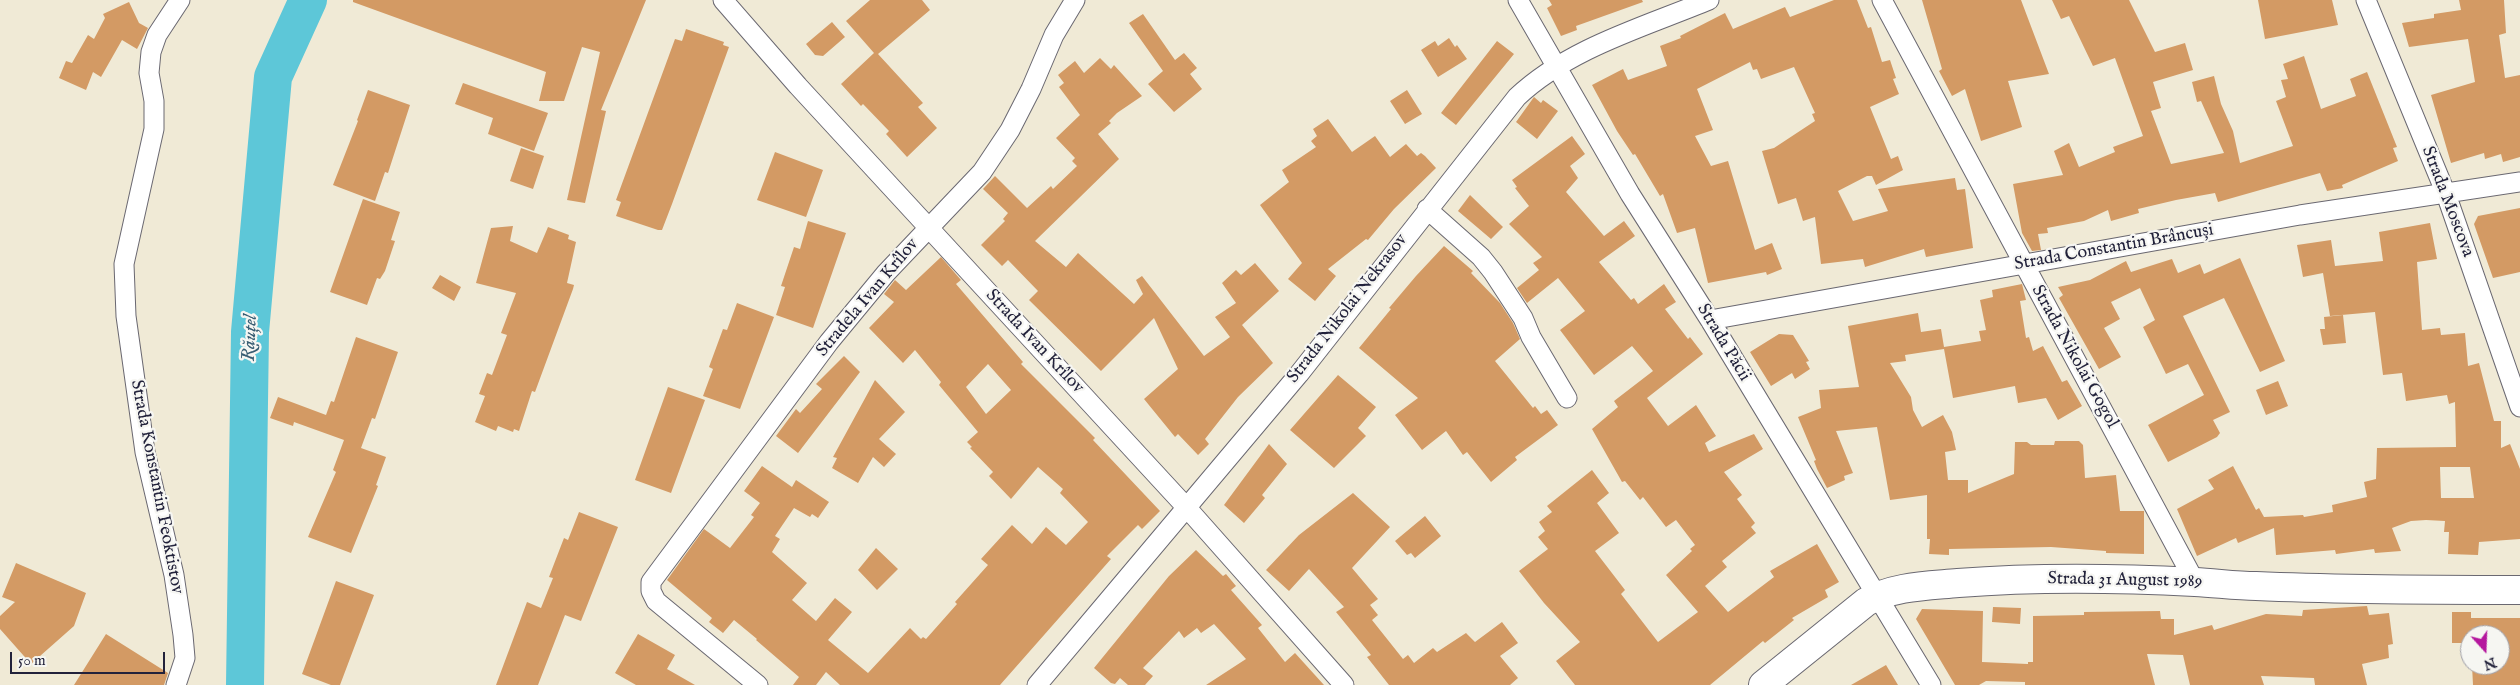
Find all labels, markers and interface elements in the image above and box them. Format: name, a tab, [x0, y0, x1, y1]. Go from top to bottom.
street label: Strada Moscova	[2416, 144, 2478, 260]
street label: Strada Constantin Brâncuși	[2013, 220, 2215, 276]
street label: Strada Nikolai Nekrasov	[1283, 230, 1413, 388]
street label: Stradela Ivan Krîlov	[812, 235, 924, 361]
street label: Strada Nikolai Gogol	[2026, 282, 2122, 432]
street label: Strada Ivan Krîlov	[980, 285, 1088, 399]
street label: Strada Păcii	[1691, 300, 1755, 386]
water label: Răuțel	[238, 314, 264, 362]
street label: Strada Konstantin Feoktistov	[125, 378, 187, 596]
street label: Strada 31 August 1989	[2047, 569, 2203, 593]
north arrow	[2460, 625, 2510, 675]
scale bar	[12, 642, 168, 674]
text: 50 m	[18, 651, 46, 670]
text: N	[2481, 653, 2499, 674]

